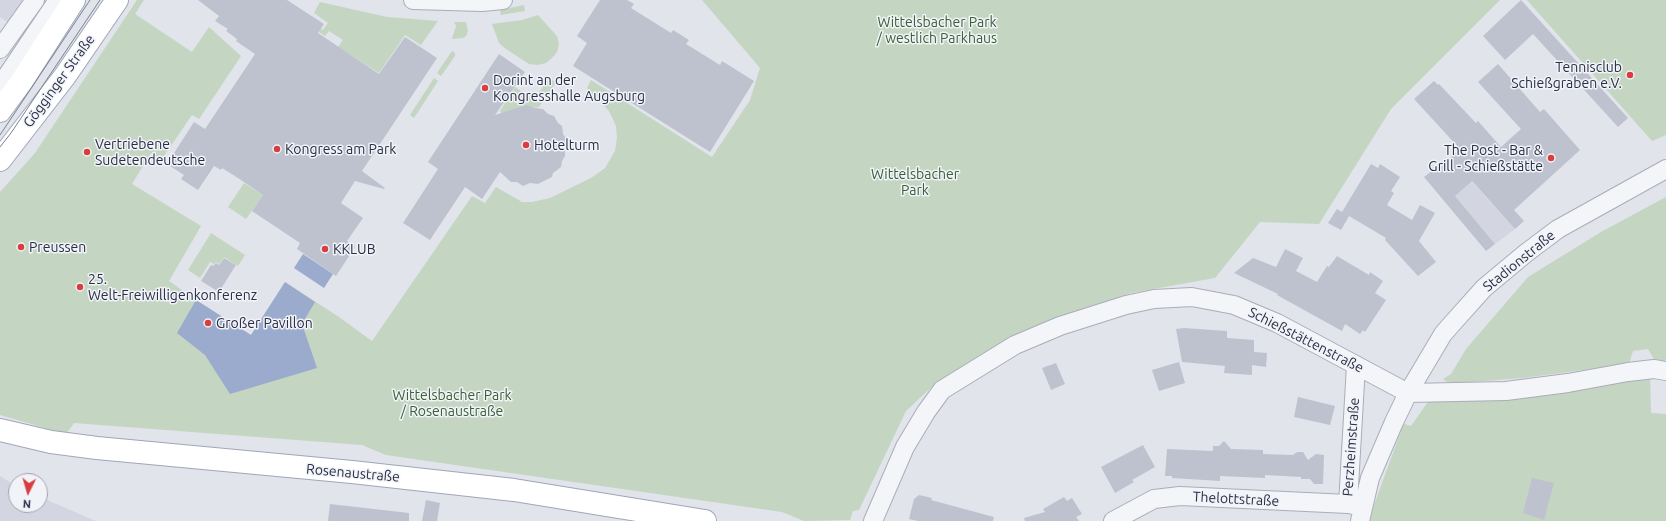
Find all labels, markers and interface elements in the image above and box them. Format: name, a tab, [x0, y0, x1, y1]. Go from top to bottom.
park label: Wittelsbacher Park / westlich Parkhaus	[877, 14, 997, 46]
street label: Gögginger Straße	[20, 31, 98, 131]
place label: Tennisclub Schießgraben e.V.	[1511, 59, 1622, 92]
marker: Tennisclub Schießgraben e.V.	[1625, 70, 1635, 80]
place label: Dorint an der Kongresshalle Augsburg	[493, 72, 645, 104]
marker: Dorint an der Kongresshalle Augsburg	[480, 83, 490, 93]
place label: Vertriebene Sudetendeutsche	[95, 136, 205, 168]
place label: Hotelturm	[534, 137, 600, 153]
marker: Hotelturm	[521, 140, 531, 150]
place label: Kongress am Park	[285, 141, 396, 157]
place label: The Post - Bar & Grill - Schießstätte	[1428, 142, 1543, 174]
marker: Kongress am Park	[272, 144, 282, 154]
marker: Vertriebene Sudetendeutsche	[82, 147, 92, 157]
marker: The Post - Bar & Grill - Schießstätte	[1546, 153, 1556, 163]
park label: Wittelsbacher Park	[871, 166, 959, 198]
street label: Stadionstraße	[1480, 227, 1558, 295]
place label: Preussen	[29, 239, 86, 255]
place label: KKLUB	[333, 241, 376, 257]
marker: Preussen	[16, 242, 26, 252]
marker: KKLUB	[320, 244, 330, 254]
place label: 25. Welt-Freiwilligenkonferenz	[88, 271, 257, 304]
marker: 25. Welt-Freiwilligenkonferenz	[75, 282, 85, 292]
street label: Schießstättenstraße	[1246, 304, 1366, 376]
place label: Großer Pavillon	[216, 315, 313, 331]
marker: Großer Pavillon	[203, 318, 213, 328]
park label: Wittelsbacher Park / Rosenaustraße	[392, 387, 512, 420]
street label: Perzheimstraße	[1339, 397, 1363, 497]
street label: Rosenaustraße	[305, 461, 401, 485]
north arrow	[8, 473, 48, 513]
street label: Thelottstraße	[1192, 488, 1280, 510]
text: N	[22, 498, 32, 510]

